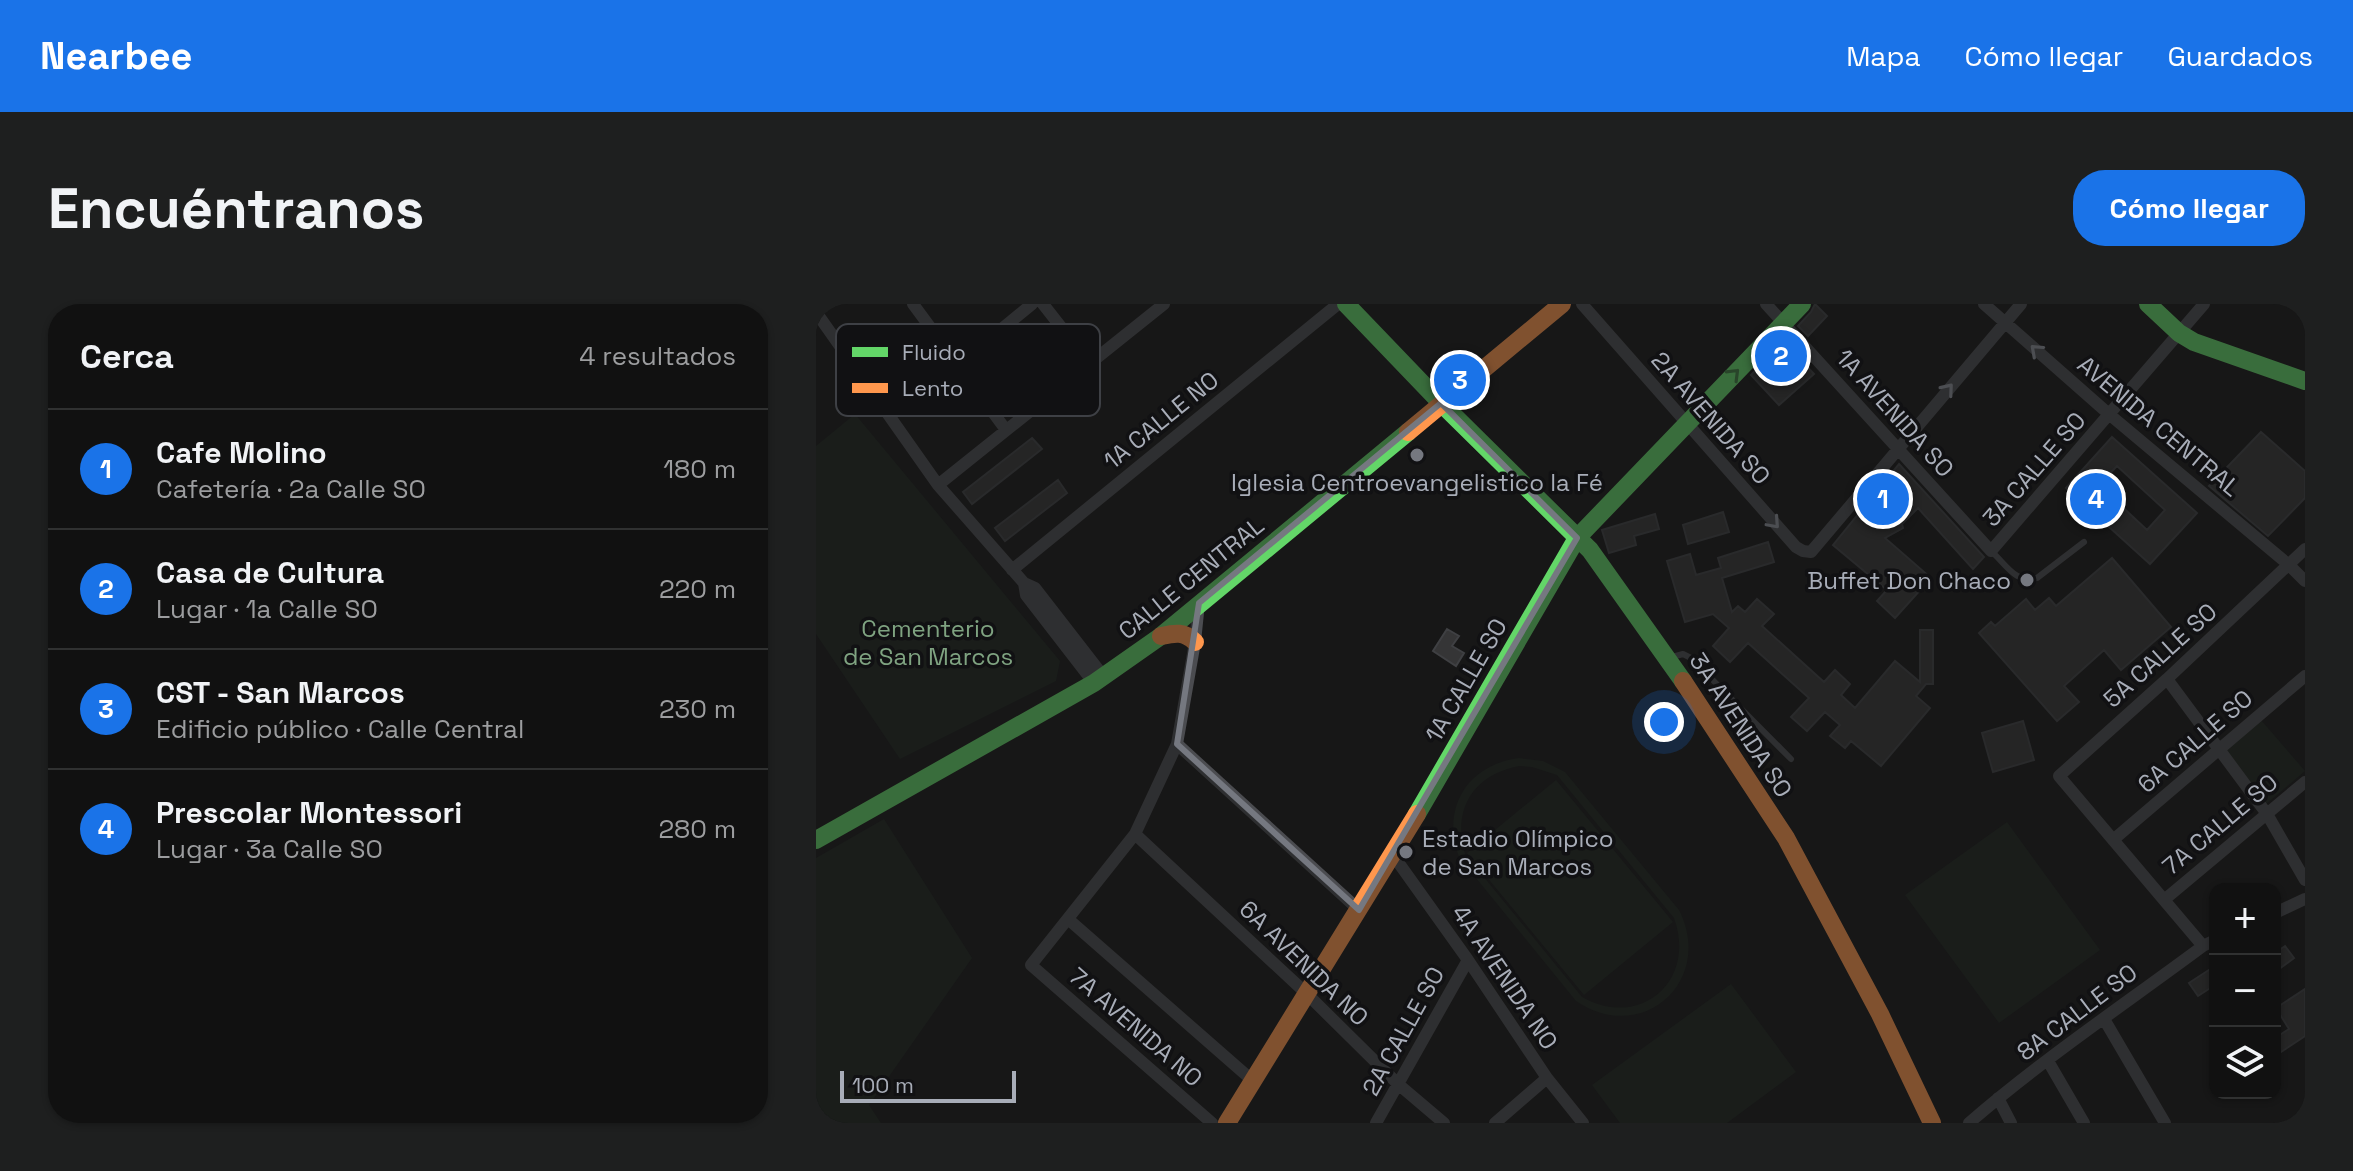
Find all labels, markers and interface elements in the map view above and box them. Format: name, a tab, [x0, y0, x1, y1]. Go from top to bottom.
text: Nearbee	[40, 32, 193, 80]
text: Mapa	[1846, 38, 1921, 74]
text: Cómo llegar	[1965, 38, 2123, 74]
text: Guardados	[2167, 38, 2313, 74]
button: Cómo llegar	[2073, 170, 2305, 246]
text: Encuéntranos	[48, 173, 424, 244]
legend	[836, 324, 1100, 416]
pin: 2	[1755, 326, 1807, 386]
text: Cerca	[80, 335, 174, 378]
text: Fluido	[902, 338, 966, 366]
text: 4 resultados	[579, 339, 736, 373]
street label: 1A AVENIDA SO	[1829, 342, 1961, 484]
street label: 2A AVENIDA SO	[1645, 345, 1777, 491]
one-way arrow	[2031, 345, 2046, 360]
street label: AVENIDA CENTRAL	[2071, 349, 2247, 503]
pin: 3	[1434, 350, 1486, 410]
street label: 1A CALLE NO	[1097, 364, 1225, 476]
one-way arrow	[1725, 368, 1740, 383]
text: Lento	[902, 374, 963, 402]
one-way arrow	[1938, 384, 1953, 398]
street label: 3A CALLE SO	[1976, 405, 2092, 533]
text: Cafe Molino	[156, 433, 327, 472]
marker: Iglesia Centroevangelistico la Fé	[1408, 446, 1426, 464]
text: 1	[100, 452, 112, 486]
text: 180 m	[663, 452, 736, 486]
place label: Iglesia Centroevangelistico la Fé	[1231, 467, 1603, 498]
pin: 1	[1857, 469, 1909, 529]
pin: 4	[2070, 469, 2122, 529]
text: Cafetería · 2a Calle SO	[156, 472, 426, 506]
street label: CALLE CENTRAL	[1112, 510, 1270, 646]
one-way arrow	[1765, 514, 1779, 529]
text: Casa de Cultura	[156, 553, 384, 592]
place label: Buffet Don Chaco	[1807, 565, 2011, 596]
marker: Buffet Don Chaco	[2018, 571, 2036, 589]
text: 2	[98, 572, 114, 606]
text: 220 m	[659, 572, 736, 606]
text: Lugar · 1a Calle SO	[156, 592, 378, 626]
street label: 5A CALLE SO	[2097, 596, 2223, 714]
street label: 1A CALLE SO	[1418, 612, 1514, 748]
park label: Cementerio de San Marcos	[843, 613, 1013, 672]
street label: 3A AVENIDA SO	[1683, 647, 1799, 803]
text: CST - San Marcos	[156, 673, 405, 712]
street label: 6A CALLE SO	[2131, 683, 2259, 799]
text: 3	[98, 692, 114, 726]
text: 230 m	[659, 692, 736, 726]
your location	[1644, 702, 1684, 742]
text: Edificio público · Calle Central	[156, 712, 524, 746]
street label: 7A CALLE SO	[2156, 767, 2284, 881]
text: Prescolar Montessori	[156, 793, 462, 832]
text: 4	[98, 812, 114, 846]
text: 280 m	[658, 812, 736, 846]
place label: Estadio Olímpico de San Marcos	[1422, 823, 1614, 882]
text: Lugar · 3a Calle SO	[156, 832, 383, 866]
marker: Estadio Olímpico de San Marcos	[1397, 843, 1415, 861]
map controls	[2209, 883, 2281, 1099]
button: +	[2209, 883, 2281, 955]
street label: 6A AVENIDA NO	[1233, 893, 1375, 1033]
street label: 4A AVENIDA NO	[1445, 899, 1565, 1055]
button: −	[2209, 955, 2281, 1027]
street label: 8A CALLE SO	[2011, 957, 2143, 1067]
street label: 7A AVENIDA NO	[1063, 961, 1209, 1093]
street label: 2A CALLE SO	[1355, 961, 1451, 1101]
button: layers	[2209, 1027, 2281, 1099]
scale bar	[840, 1067, 1016, 1103]
text: 100 m	[852, 1071, 914, 1099]

